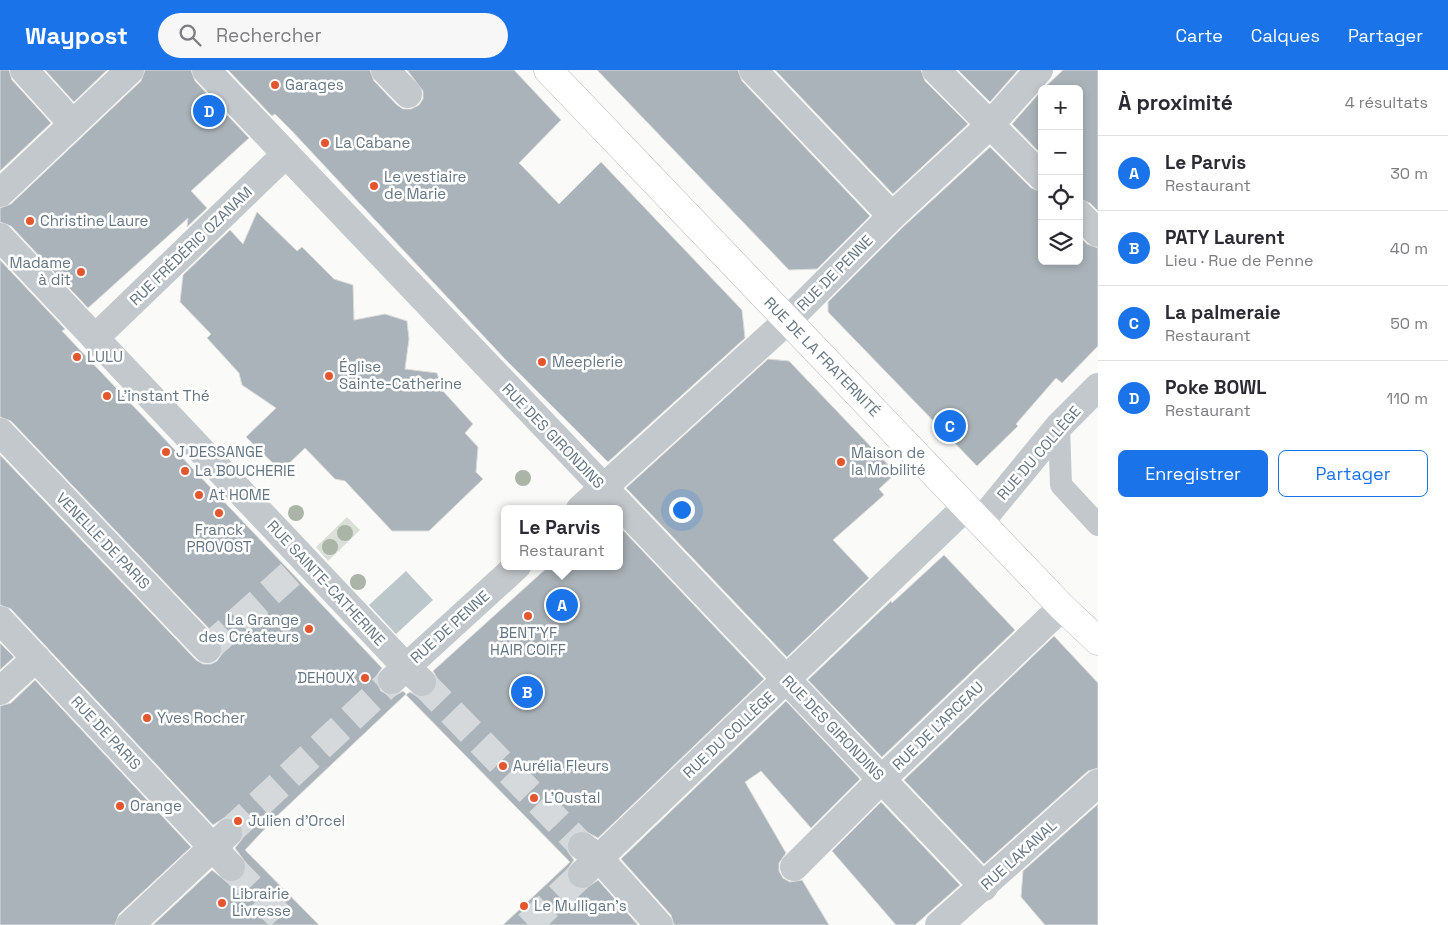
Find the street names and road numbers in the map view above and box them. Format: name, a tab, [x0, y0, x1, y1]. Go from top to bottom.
street label: RUE FRÉDÉRIC OZANAM	[125, 182, 256, 309]
street label: RUE DE PENNE	[793, 231, 877, 315]
street label: RUE DE LA FRATERNITÉ	[760, 293, 884, 420]
street label: RUE DES GIRONDINS	[498, 379, 608, 492]
street label: RUE DU COLLÈGE	[993, 402, 1085, 504]
street label: VENELLE DE PARIS	[52, 488, 154, 593]
street label: RUE SAINTE-CATHERINE	[263, 516, 389, 649]
street label: RUE DE PENNE	[406, 586, 493, 667]
street label: RUE DES GIRONDINS	[778, 671, 888, 784]
street label: RUE DE L'ARCEAU	[888, 677, 987, 774]
street label: RUE DU COLLÈGE	[679, 687, 778, 782]
street label: RUE DE PARIS	[67, 692, 145, 773]
street label: RUE LAKANAL	[977, 816, 1061, 894]

